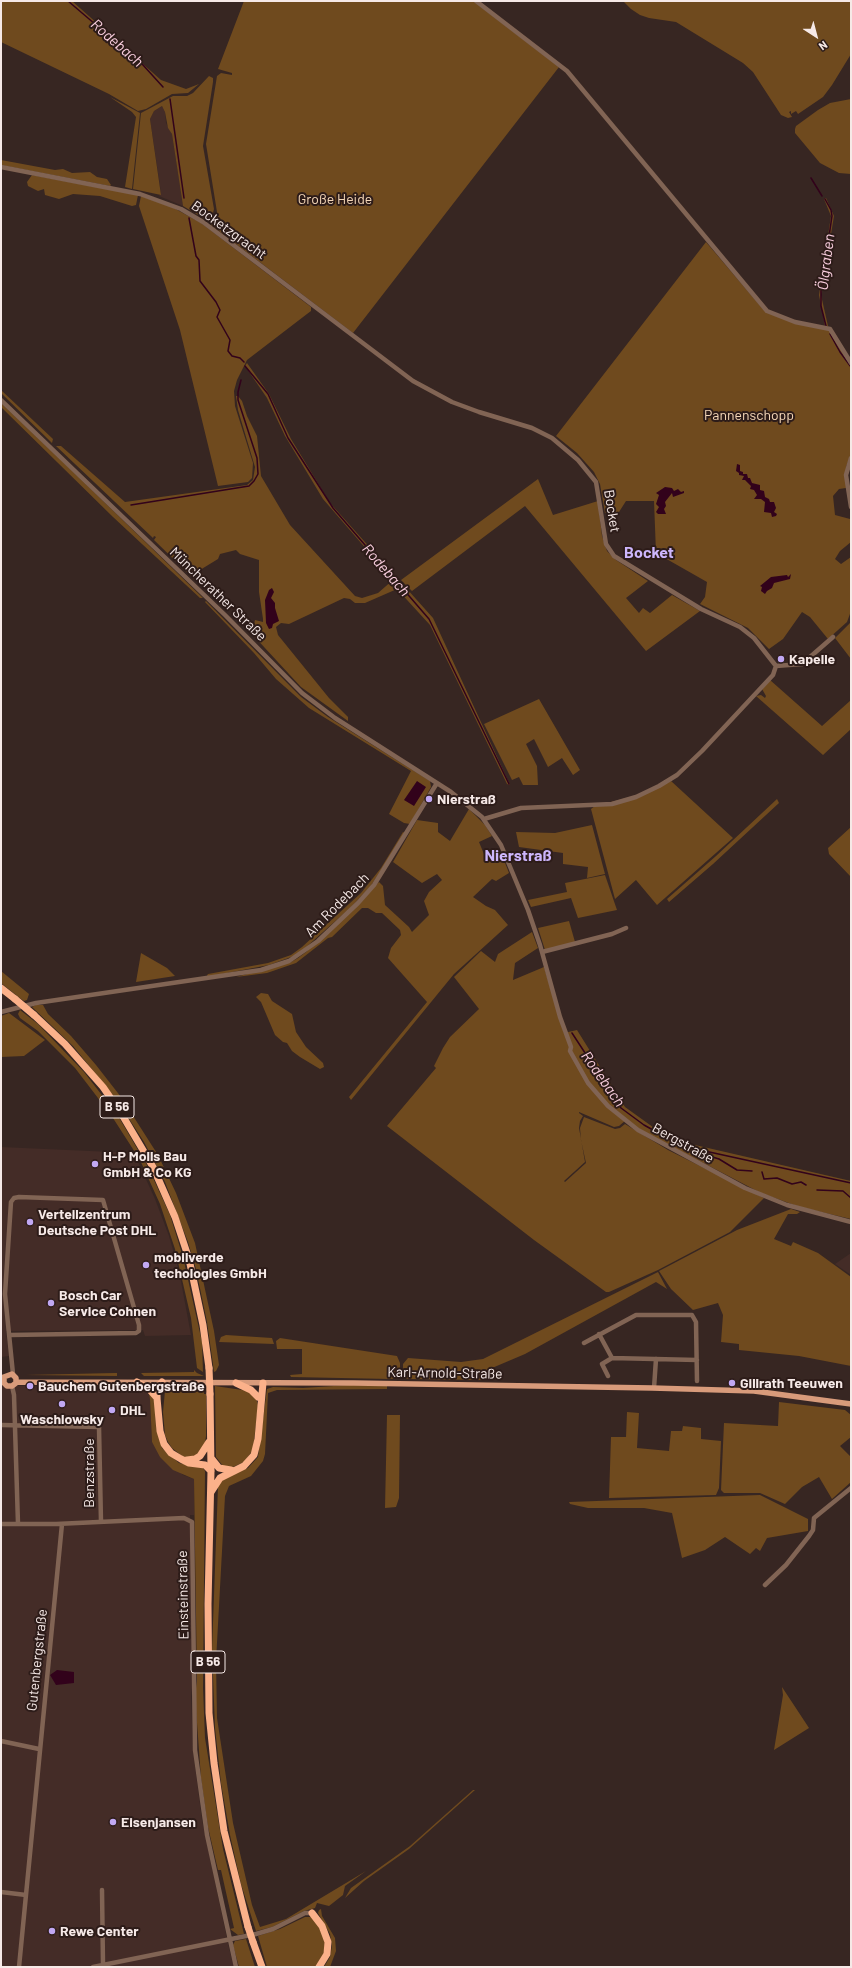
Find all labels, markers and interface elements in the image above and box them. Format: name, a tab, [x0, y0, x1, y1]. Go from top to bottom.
water label: Rodebach	[87, 15, 147, 71]
north arrow	[796, 16, 836, 56]
text: N	[817, 39, 830, 54]
park label: Große Heide	[298, 191, 372, 207]
street label: Bocketzgracht	[188, 197, 270, 263]
water label: Ölgraben	[814, 233, 838, 291]
park label: Pannenschopp	[704, 407, 794, 423]
street label: Bocket	[600, 489, 624, 533]
water label: Rodebach	[358, 540, 414, 600]
street label: Müncherather Straße	[166, 543, 270, 645]
district label: Bocket	[624, 543, 674, 563]
place label: Kapelle	[789, 651, 835, 667]
marker: Kapelle	[776, 654, 786, 664]
place label: Nierstraß	[437, 791, 496, 807]
marker: Nierstraß	[424, 794, 434, 804]
district label: Nierstraß	[484, 846, 552, 866]
street label: Am Rodebach	[301, 869, 373, 941]
water label: Rodebach	[577, 1048, 629, 1110]
road number: B 56	[100, 1096, 134, 1118]
street label: Bergstraße	[649, 1119, 717, 1167]
place label: H-P Molls Bau GmbH & Co KG	[103, 1148, 191, 1180]
marker: H-P Molls Bau GmbH & Co KG	[90, 1159, 100, 1169]
place label: Verteilzentrum Deutsche Post DHL	[38, 1206, 156, 1238]
marker: Verteilzentrum Deutsche Post DHL	[25, 1217, 35, 1227]
place label: mobilverde techologies GmbH	[154, 1249, 267, 1282]
marker: mobilverde techologies GmbH	[141, 1260, 151, 1270]
place label: Bosch Car Service Cohnen	[59, 1287, 156, 1320]
marker: Bosch Car Service Cohnen	[46, 1298, 56, 1308]
street label: Karl-Arnold-Straße	[387, 1364, 503, 1382]
place label: Gillrath Teeuwen	[740, 1375, 843, 1391]
place label: Bauchem Gutenbergstraße	[38, 1378, 205, 1394]
marker: Gillrath Teeuwen	[727, 1378, 737, 1388]
marker: Bauchem Gutenbergstraße	[25, 1381, 35, 1391]
marker: Waschlowsky	[57, 1399, 67, 1409]
place label: DHL	[120, 1402, 145, 1418]
marker: DHL	[107, 1405, 117, 1415]
place label: Waschlowsky	[20, 1411, 104, 1427]
street label: Benzstraße	[81, 1438, 97, 1508]
street label: Einsteinstraße	[174, 1550, 192, 1640]
street label: Gutenbergstraße	[23, 1608, 51, 1712]
road number: B 56	[191, 1651, 225, 1673]
place label: Eisenjansen	[121, 1814, 196, 1830]
marker: Eisenjansen	[108, 1817, 118, 1827]
place label: Rewe Center	[60, 1923, 139, 1939]
marker: Rewe Center	[47, 1926, 57, 1936]

